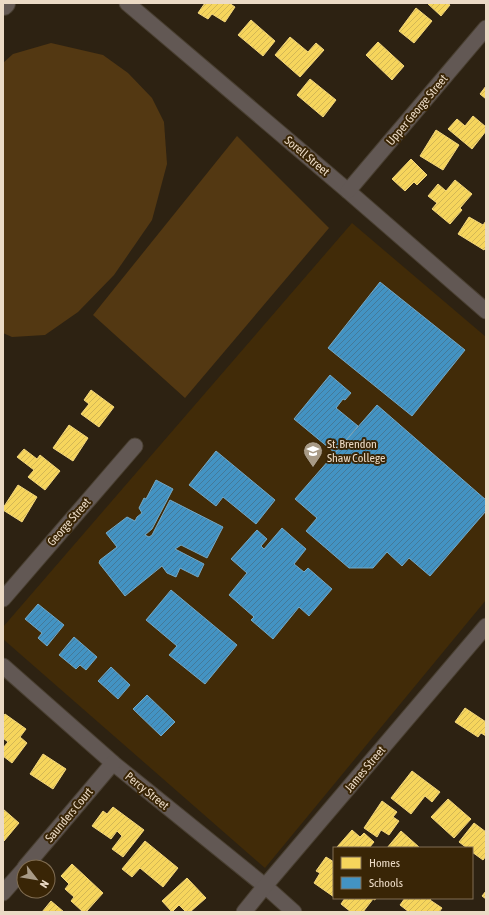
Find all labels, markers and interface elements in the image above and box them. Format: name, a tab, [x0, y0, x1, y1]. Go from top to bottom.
street label: Upper George Street	[383, 71, 451, 148]
street label: Sorell Street	[282, 133, 333, 179]
place label: St. Brendon Shaw College	[327, 437, 385, 465]
school or university icon: St. Brendon Shaw College	[302, 440, 324, 468]
street label: George Street	[44, 495, 94, 549]
street label: James Street	[342, 743, 389, 795]
street label: Percy Street	[122, 769, 172, 813]
street label: Saunders Court	[42, 785, 96, 845]
legend	[333, 847, 473, 899]
text: Homes	[369, 856, 400, 870]
north arrow	[16, 859, 56, 899]
text: Schools	[369, 876, 403, 890]
text: N	[38, 878, 51, 890]

